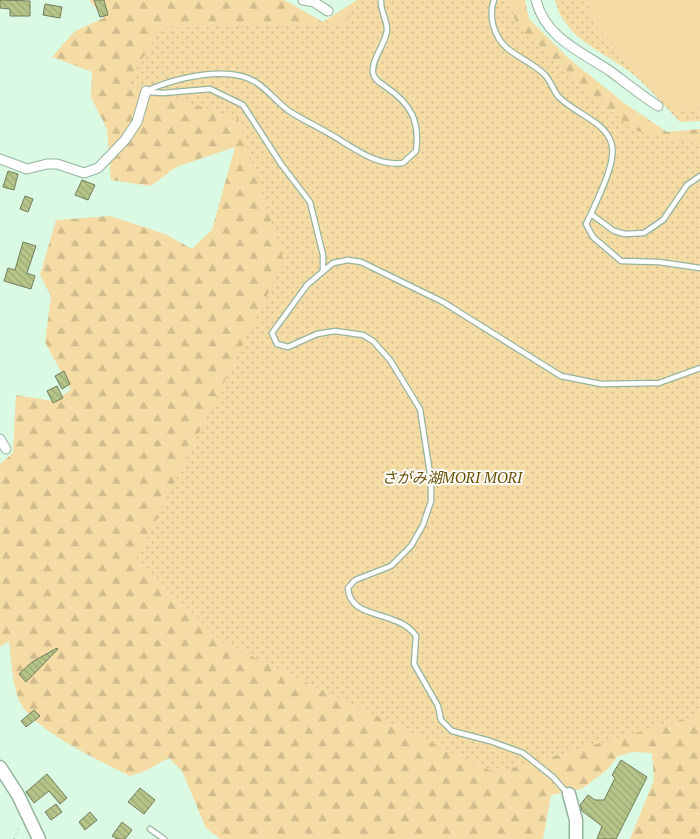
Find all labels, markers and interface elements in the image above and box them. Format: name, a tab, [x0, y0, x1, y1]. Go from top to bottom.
park label: さがみ湖MORI MORI	[382, 467, 524, 487]

